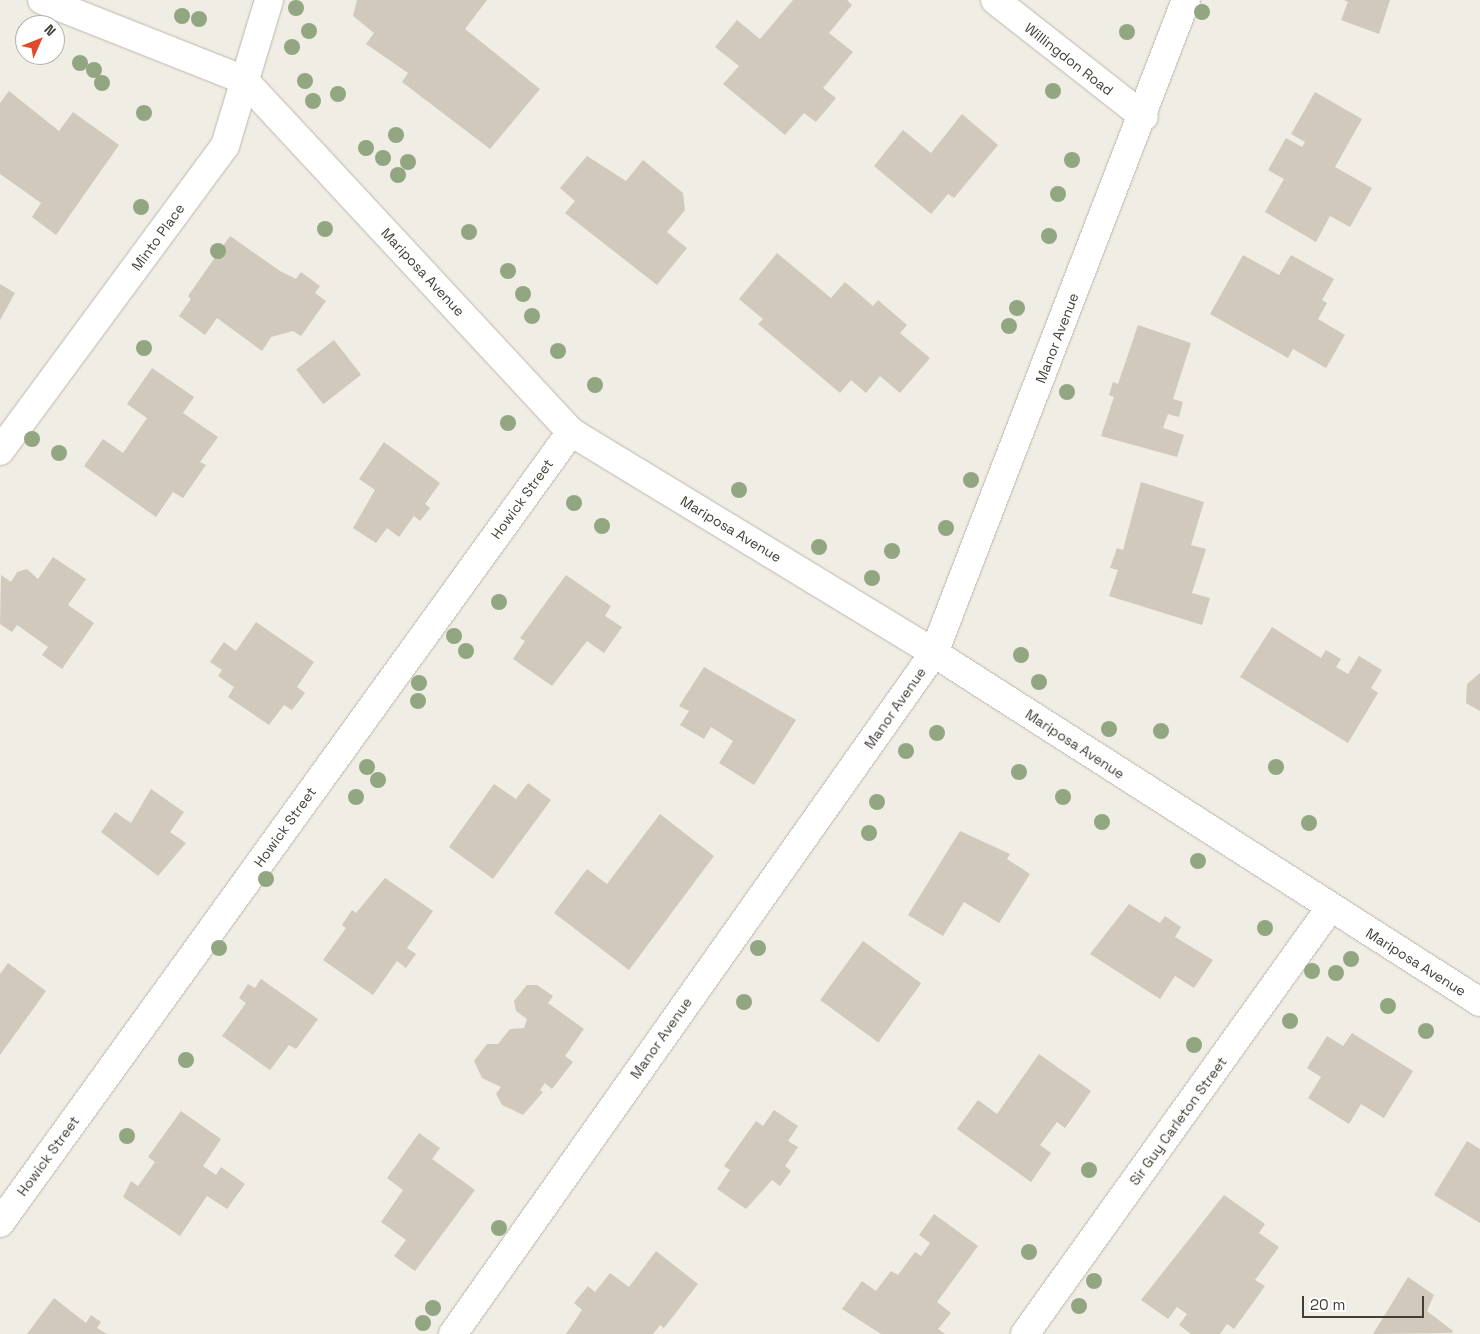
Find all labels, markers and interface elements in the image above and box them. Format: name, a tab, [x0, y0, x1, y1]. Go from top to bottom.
north arrow	[15, 15, 65, 65]
street label: Willingdon Road	[1021, 19, 1117, 99]
text: N	[40, 21, 60, 40]
street label: Minto Place	[128, 200, 188, 274]
street label: Mariposa Avenue	[378, 224, 468, 320]
street label: Manor Avenue	[1032, 290, 1082, 386]
street label: Howick Street	[487, 456, 557, 542]
street label: Mariposa Avenue	[677, 492, 785, 566]
street label: Manor Avenue	[861, 664, 929, 752]
street label: Mariposa Avenue	[1022, 706, 1128, 782]
street label: Howick Street	[250, 784, 320, 870]
street label: Mariposa Avenue	[1363, 924, 1469, 1000]
street label: Manor Avenue	[627, 994, 695, 1082]
street label: Sir Guy Carleton Street	[1126, 1054, 1230, 1188]
street label: Howick Street	[13, 1113, 83, 1199]
scale bar	[1305, 1286, 1428, 1318]
text: 20 m	[1310, 1295, 1345, 1314]

